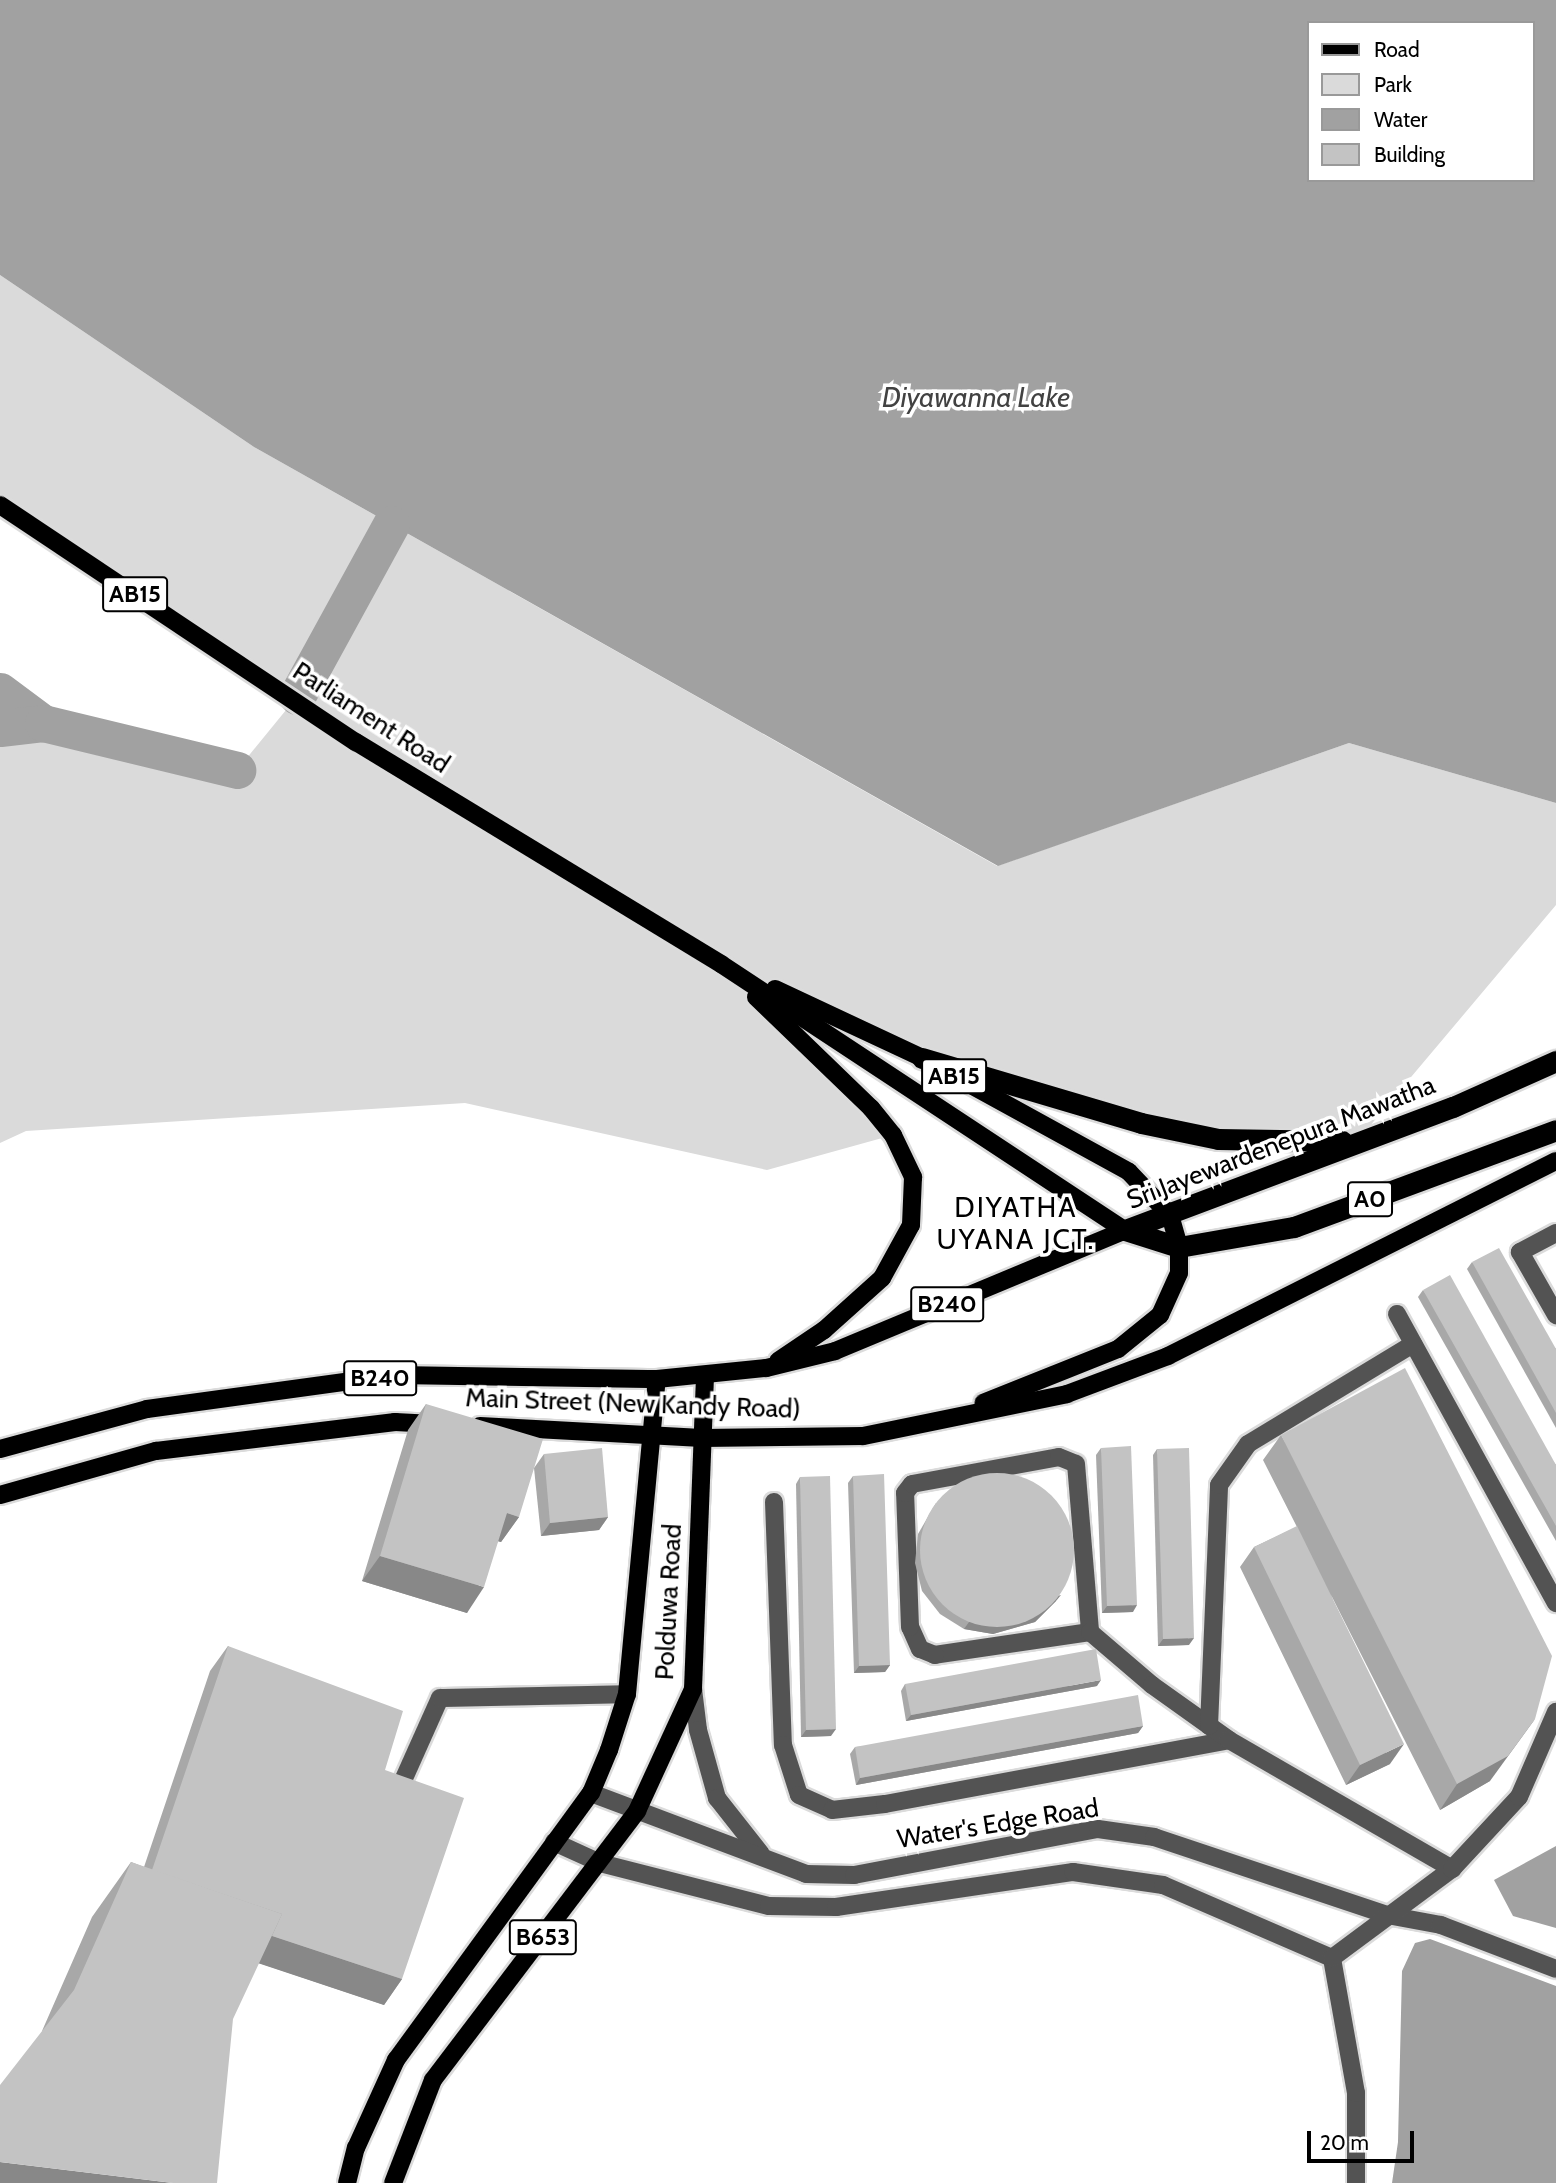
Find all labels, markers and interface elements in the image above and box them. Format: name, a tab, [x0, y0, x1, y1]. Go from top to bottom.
legend	[1308, 21, 1535, 182]
text: Road	[1374, 37, 1420, 62]
text: Park	[1374, 72, 1412, 97]
text: Water	[1374, 107, 1427, 132]
text: Building	[1374, 142, 1445, 167]
water label: Diyawanna Lake	[882, 380, 1070, 414]
road number: AB15	[102, 574, 168, 614]
street label: Parliament Road	[287, 656, 455, 780]
road number: AB15	[921, 1056, 987, 1096]
street label: Sri Jayewardenepura Mawatha	[1122, 1070, 1440, 1216]
road number: A0	[1346, 1178, 1394, 1219]
district label: DIYATHA UYANA JCT.	[938, 1190, 1094, 1256]
road number: B240	[908, 1284, 986, 1324]
road number: B240	[342, 1358, 418, 1398]
street label: Main Street (New Kandy Road)	[465, 1383, 801, 1425]
street label: Polduwa Road	[649, 1523, 689, 1681]
street label: Water's Edge Road	[895, 1793, 1101, 1855]
road number: B653	[508, 1916, 578, 1958]
scale bar	[1311, 2116, 1418, 2160]
text: 20 m	[1320, 2130, 1369, 2155]

